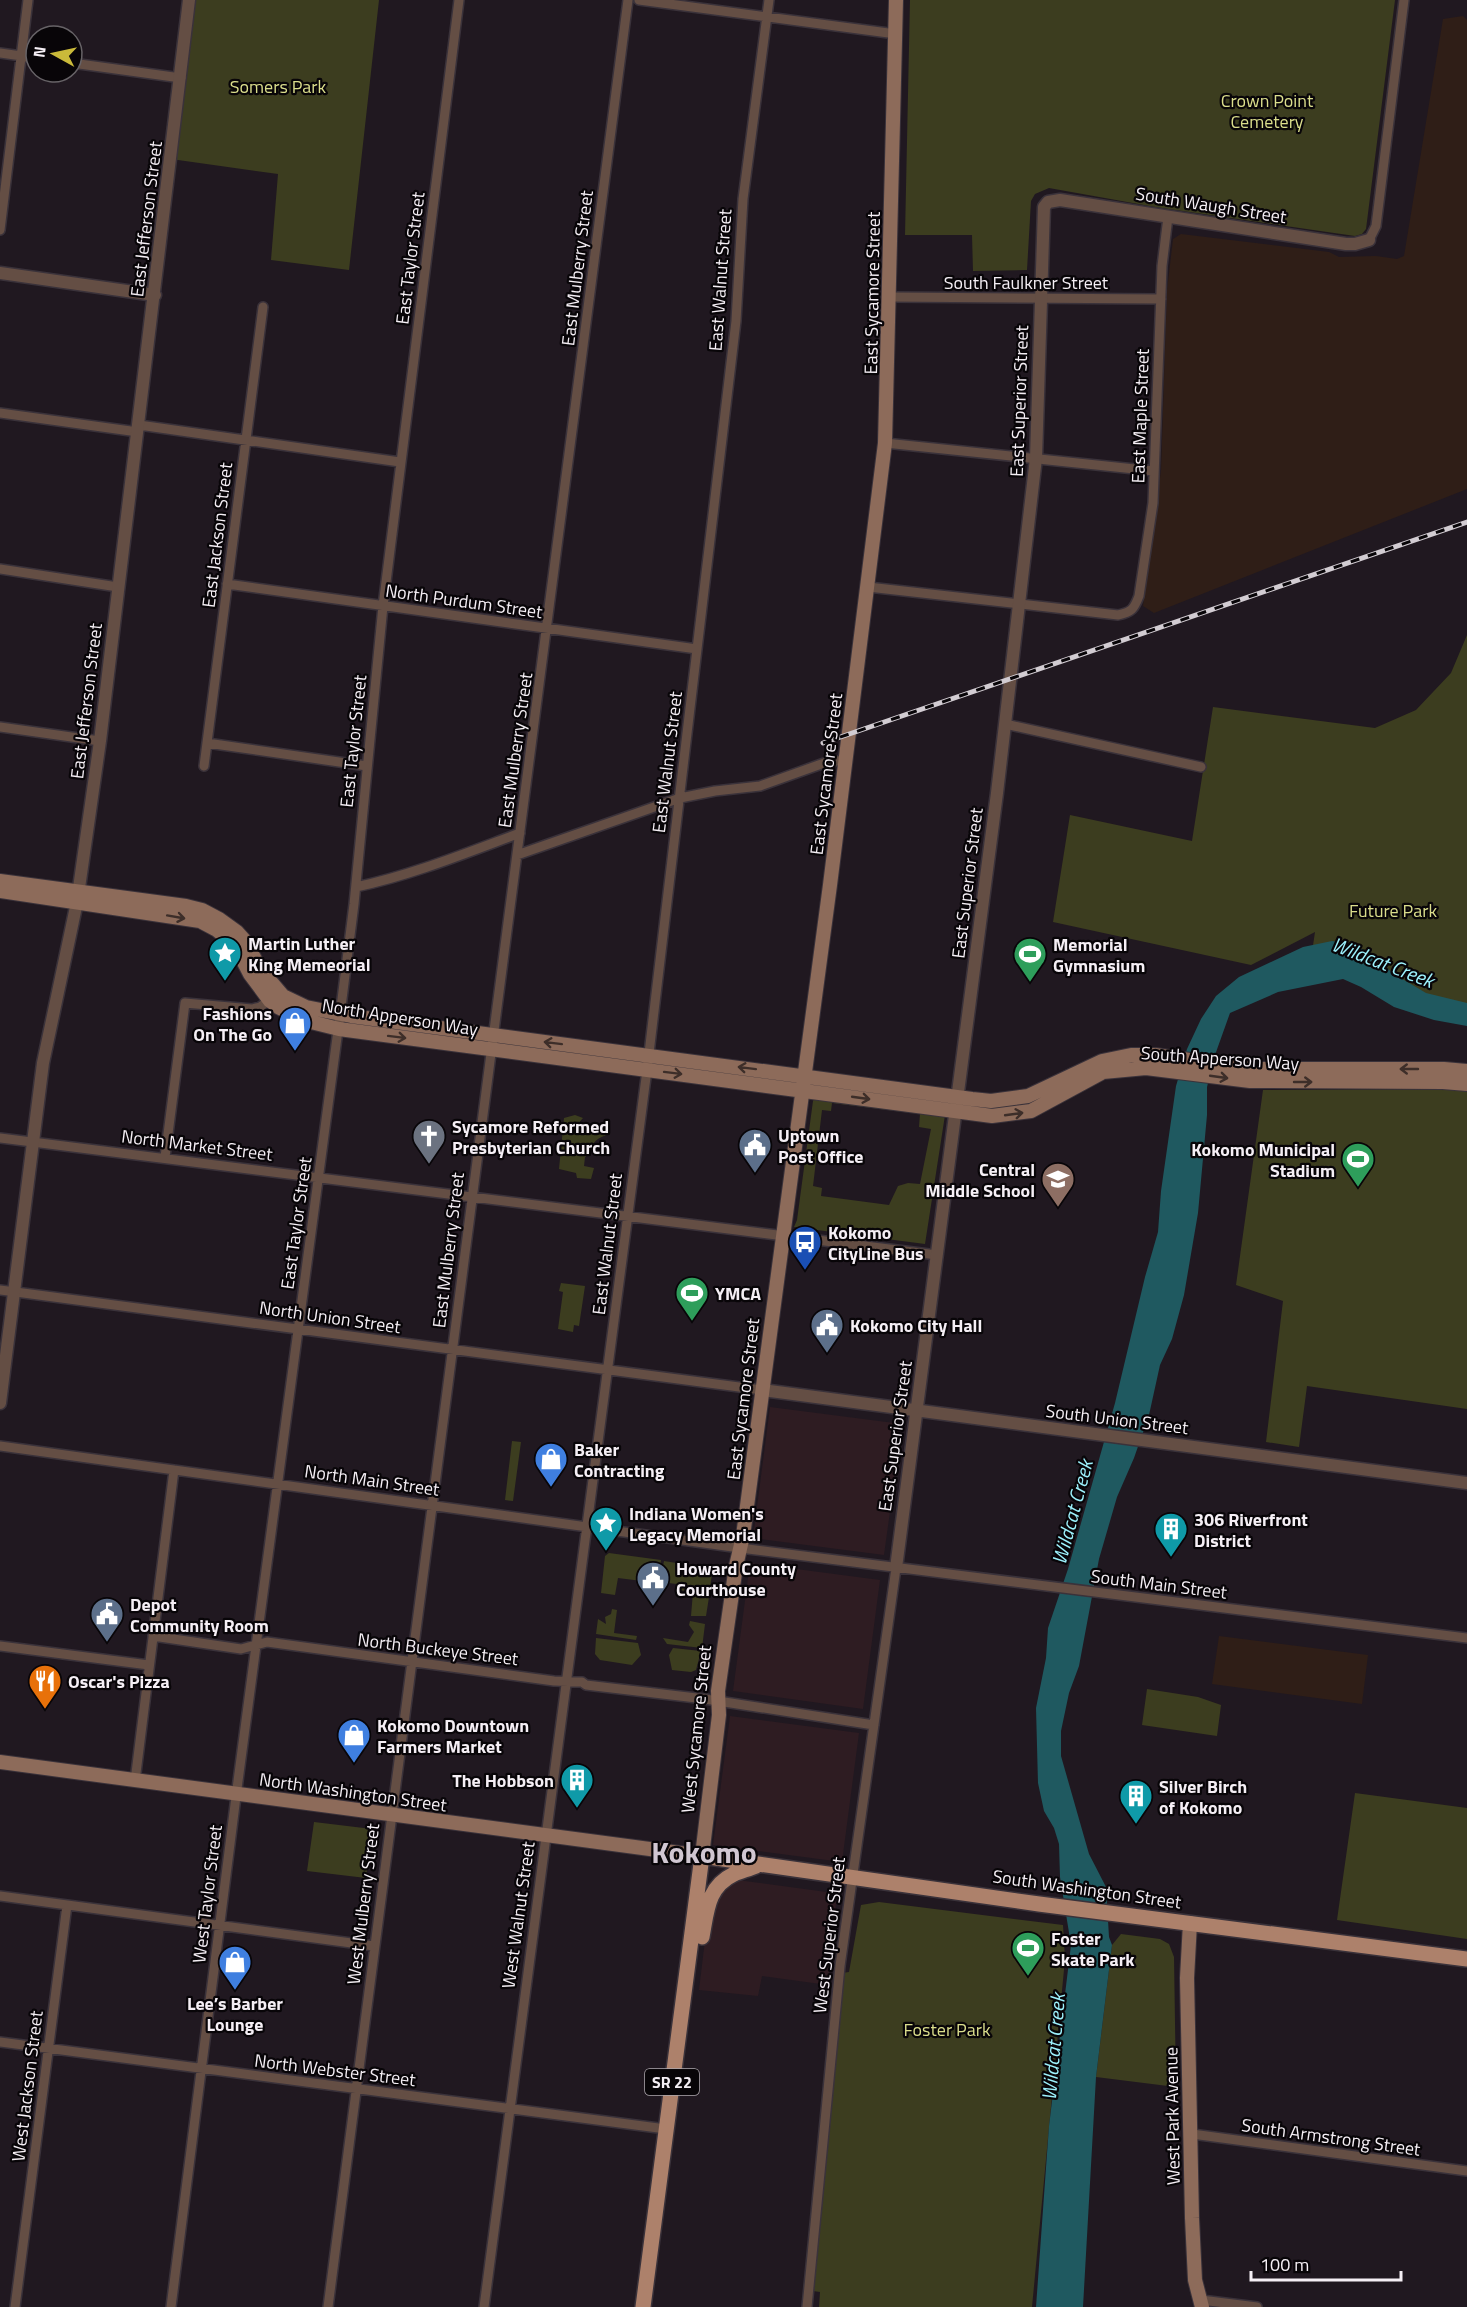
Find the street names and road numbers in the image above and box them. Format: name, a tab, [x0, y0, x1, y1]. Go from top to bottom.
street label: East Jefferson Street	[123, 139, 169, 298]
street label: South Waugh Street	[1134, 180, 1289, 230]
street label: East Mulberry Street	[554, 188, 600, 347]
street label: East Taylor Street	[388, 190, 432, 326]
street label: East Walnut Street	[702, 207, 738, 352]
street label: East Sycamore Street	[857, 211, 887, 375]
street label: South Faulkner Street	[944, 269, 1109, 296]
street label: East Superior Street	[1003, 324, 1035, 477]
street label: East Maple Street	[1124, 347, 1156, 484]
street label: East Jackson Street	[195, 460, 239, 609]
street label: North Purdum Street	[384, 577, 545, 625]
street label: East Jefferson Street	[63, 621, 109, 780]
street label: East Mulberry Street	[491, 670, 539, 829]
street label: East Taylor Street	[333, 673, 373, 809]
street label: East Walnut Street	[645, 689, 689, 834]
street label: East Sycamore Street	[803, 691, 849, 856]
street label: East Superior Street	[944, 805, 990, 960]
street label: North Apperson Way	[320, 991, 480, 1043]
street label: South Apperson Way	[1140, 1039, 1300, 1077]
street label: North Market Street	[120, 1122, 275, 1168]
street label: East Taylor Street	[273, 1154, 319, 1291]
street label: East Mulberry Street	[425, 1170, 471, 1329]
street label: East Walnut Street	[585, 1171, 629, 1316]
street label: North Union Street	[258, 1294, 403, 1340]
street label: East Sycamore Street	[720, 1316, 766, 1481]
street label: East Superior Street	[871, 1358, 919, 1513]
street label: South Union Street	[1044, 1397, 1191, 1441]
street label: North Main Street	[303, 1457, 442, 1503]
street label: South Main Street	[1089, 1562, 1229, 1606]
street label: North Buckeye Street	[356, 1626, 520, 1672]
street label: West Sycamore Street	[674, 1643, 718, 1814]
street label: North Washington Street	[257, 1765, 449, 1819]
street label: West Mulberry Street	[340, 1821, 386, 1986]
street label: West Taylor Street	[185, 1823, 229, 1965]
street label: West Walnut Street	[494, 1839, 542, 1990]
street label: West Superior Street	[806, 1855, 852, 2015]
street label: South Washington Street	[991, 1862, 1184, 1916]
street label: West Jackson Street	[4, 2008, 50, 2163]
street label: North Webster Street	[253, 2047, 418, 2093]
street label: West Park Avenue	[1157, 2047, 1187, 2185]
road number: SR 22	[645, 2069, 699, 2095]
street label: South Armstrong Street	[1240, 2111, 1423, 2163]

